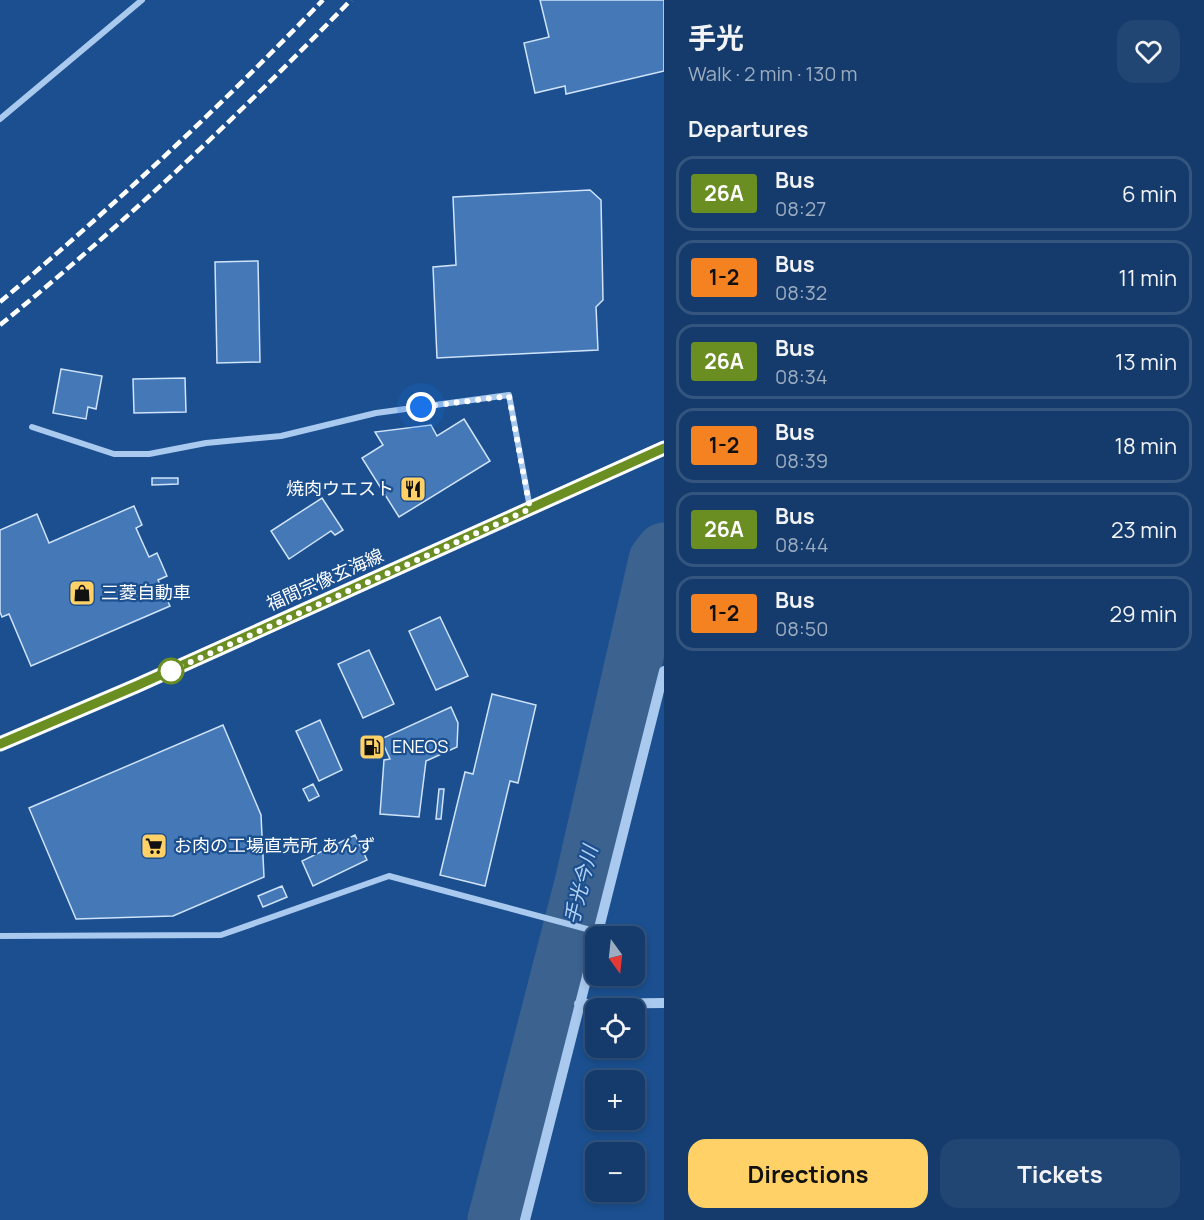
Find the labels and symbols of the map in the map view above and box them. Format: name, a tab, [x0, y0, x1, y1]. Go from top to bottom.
your location	[406, 392, 436, 422]
restaurant icon: 焼肉ウエスト	[398, 474, 428, 504]
place label: 焼肉ウエスト	[286, 476, 394, 500]
street label: 福間宗像玄海線	[262, 542, 387, 616]
shop icon: 三菱自動車	[67, 578, 97, 608]
place label: 三菱自動車	[101, 580, 191, 604]
unlabelled marker	[158, 658, 184, 684]
fuel station icon: ENEOS	[357, 732, 387, 762]
place label: ENEOS	[392, 734, 448, 758]
supermarket icon: お肉の工場直売所 あんず	[139, 831, 169, 861]
place label: お肉の工場直売所 あんず	[174, 833, 376, 857]
water label: 手光今川	[558, 841, 604, 927]
north arrow	[585, 926, 645, 986]

